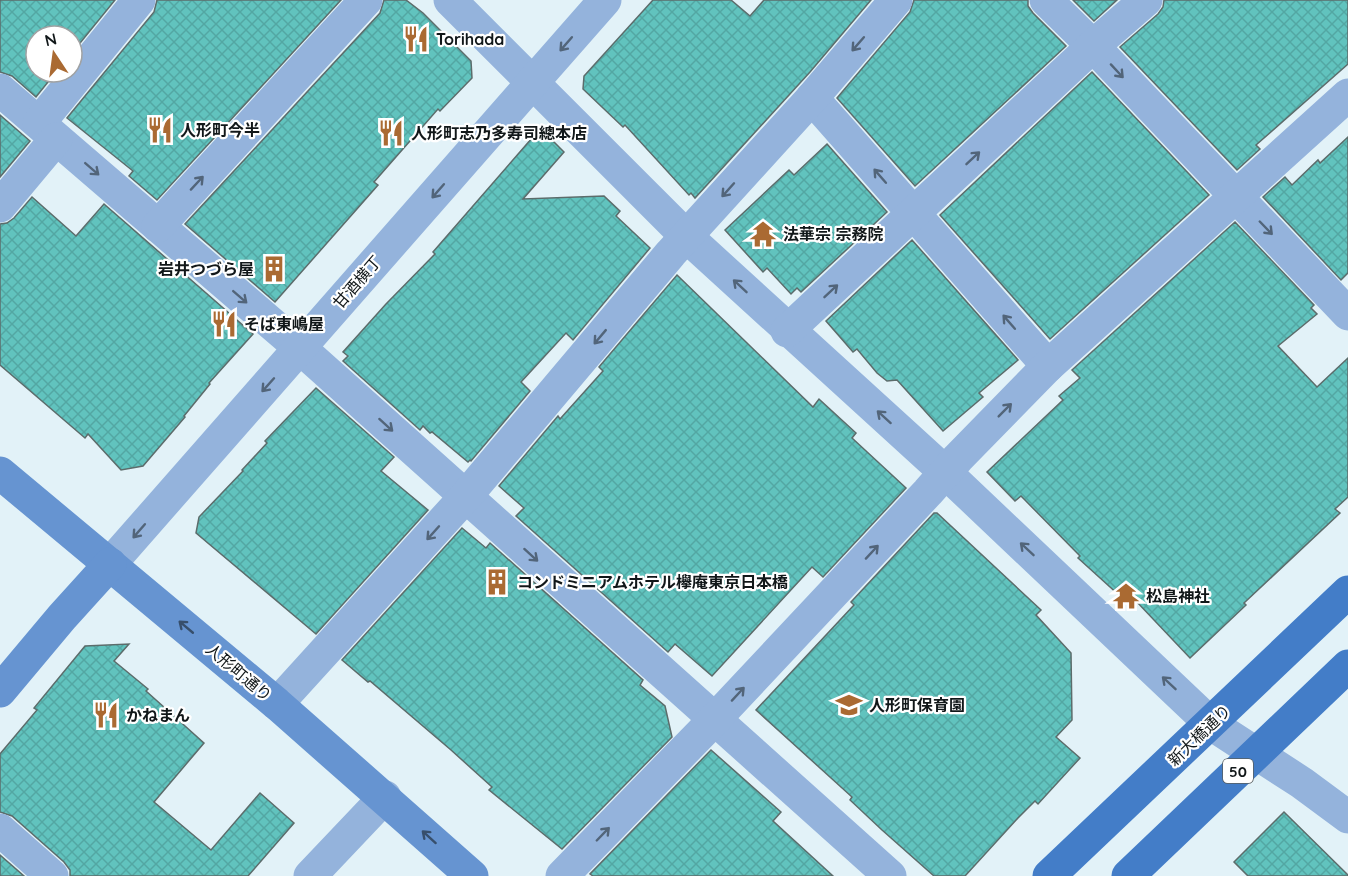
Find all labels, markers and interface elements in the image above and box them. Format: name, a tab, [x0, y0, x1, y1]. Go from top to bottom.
north arrow	[24, 24, 84, 84]
restaurant icon: Torihada	[401, 24, 431, 54]
text: N	[43, 28, 59, 50]
place label: Torihada	[436, 29, 504, 49]
one-way arrow	[559, 36, 573, 51]
one-way arrow	[851, 36, 865, 51]
one-way arrow	[1110, 63, 1124, 78]
restaurant icon: 人形町今半	[145, 115, 175, 145]
restaurant icon: 人形町志乃多寿司總本店	[376, 118, 406, 148]
place label: 人形町今半	[180, 120, 260, 140]
place label: 人形町志乃多寿司總本店	[411, 123, 587, 143]
one-way arrow	[966, 151, 981, 166]
one-way arrow	[84, 162, 99, 176]
one-way arrow	[874, 168, 887, 184]
one-way arrow	[190, 176, 204, 191]
one-way arrow	[722, 182, 736, 197]
one-way arrow	[431, 183, 444, 199]
temple icon: 法華宗 宗務院	[748, 219, 778, 249]
one-way arrow	[1258, 220, 1273, 235]
place label: 法華宗 宗務院	[783, 224, 883, 244]
street label: 甘酒横丁	[328, 251, 386, 313]
building icon: 岩井つづら屋	[259, 254, 289, 284]
place label: 岩井つづら屋	[158, 259, 254, 279]
one-way arrow	[732, 279, 747, 293]
one-way arrow	[823, 284, 838, 298]
one-way arrow	[232, 290, 247, 304]
restaurant icon: そば東嶋屋	[209, 309, 239, 339]
place label: そば東嶋屋	[244, 314, 324, 334]
one-way arrow	[1002, 315, 1016, 330]
one-way arrow	[594, 329, 607, 345]
one-way arrow	[261, 377, 275, 392]
one-way arrow	[998, 402, 1012, 417]
one-way arrow	[877, 410, 892, 424]
one-way arrow	[379, 418, 394, 432]
one-way arrow	[132, 523, 146, 538]
one-way arrow	[426, 525, 440, 540]
one-way arrow	[1020, 543, 1035, 557]
one-way arrow	[865, 545, 879, 560]
one-way arrow	[524, 548, 539, 562]
building icon: コンドミニアムホテル欅庵東京日本橋	[482, 567, 512, 597]
place label: コンドミニアムホテル欅庵東京日本橋	[517, 572, 788, 592]
temple icon: 松島神社	[1111, 581, 1141, 611]
place label: 松島神社	[1146, 586, 1210, 606]
one-way arrow	[178, 621, 194, 634]
street label: 人形町通り	[202, 639, 276, 705]
one-way arrow	[1162, 676, 1177, 690]
one-way arrow	[731, 687, 746, 702]
school or university icon: 人形町保育園	[834, 690, 864, 720]
place label: 人形町保育園	[869, 695, 965, 715]
restaurant icon: かねまん	[91, 700, 121, 730]
street label: 新大橋通り	[1163, 700, 1235, 770]
place label: かねまん	[126, 705, 190, 725]
road number: 50	[1223, 759, 1253, 783]
one-way arrow	[595, 827, 610, 842]
one-way arrow	[422, 830, 437, 844]

